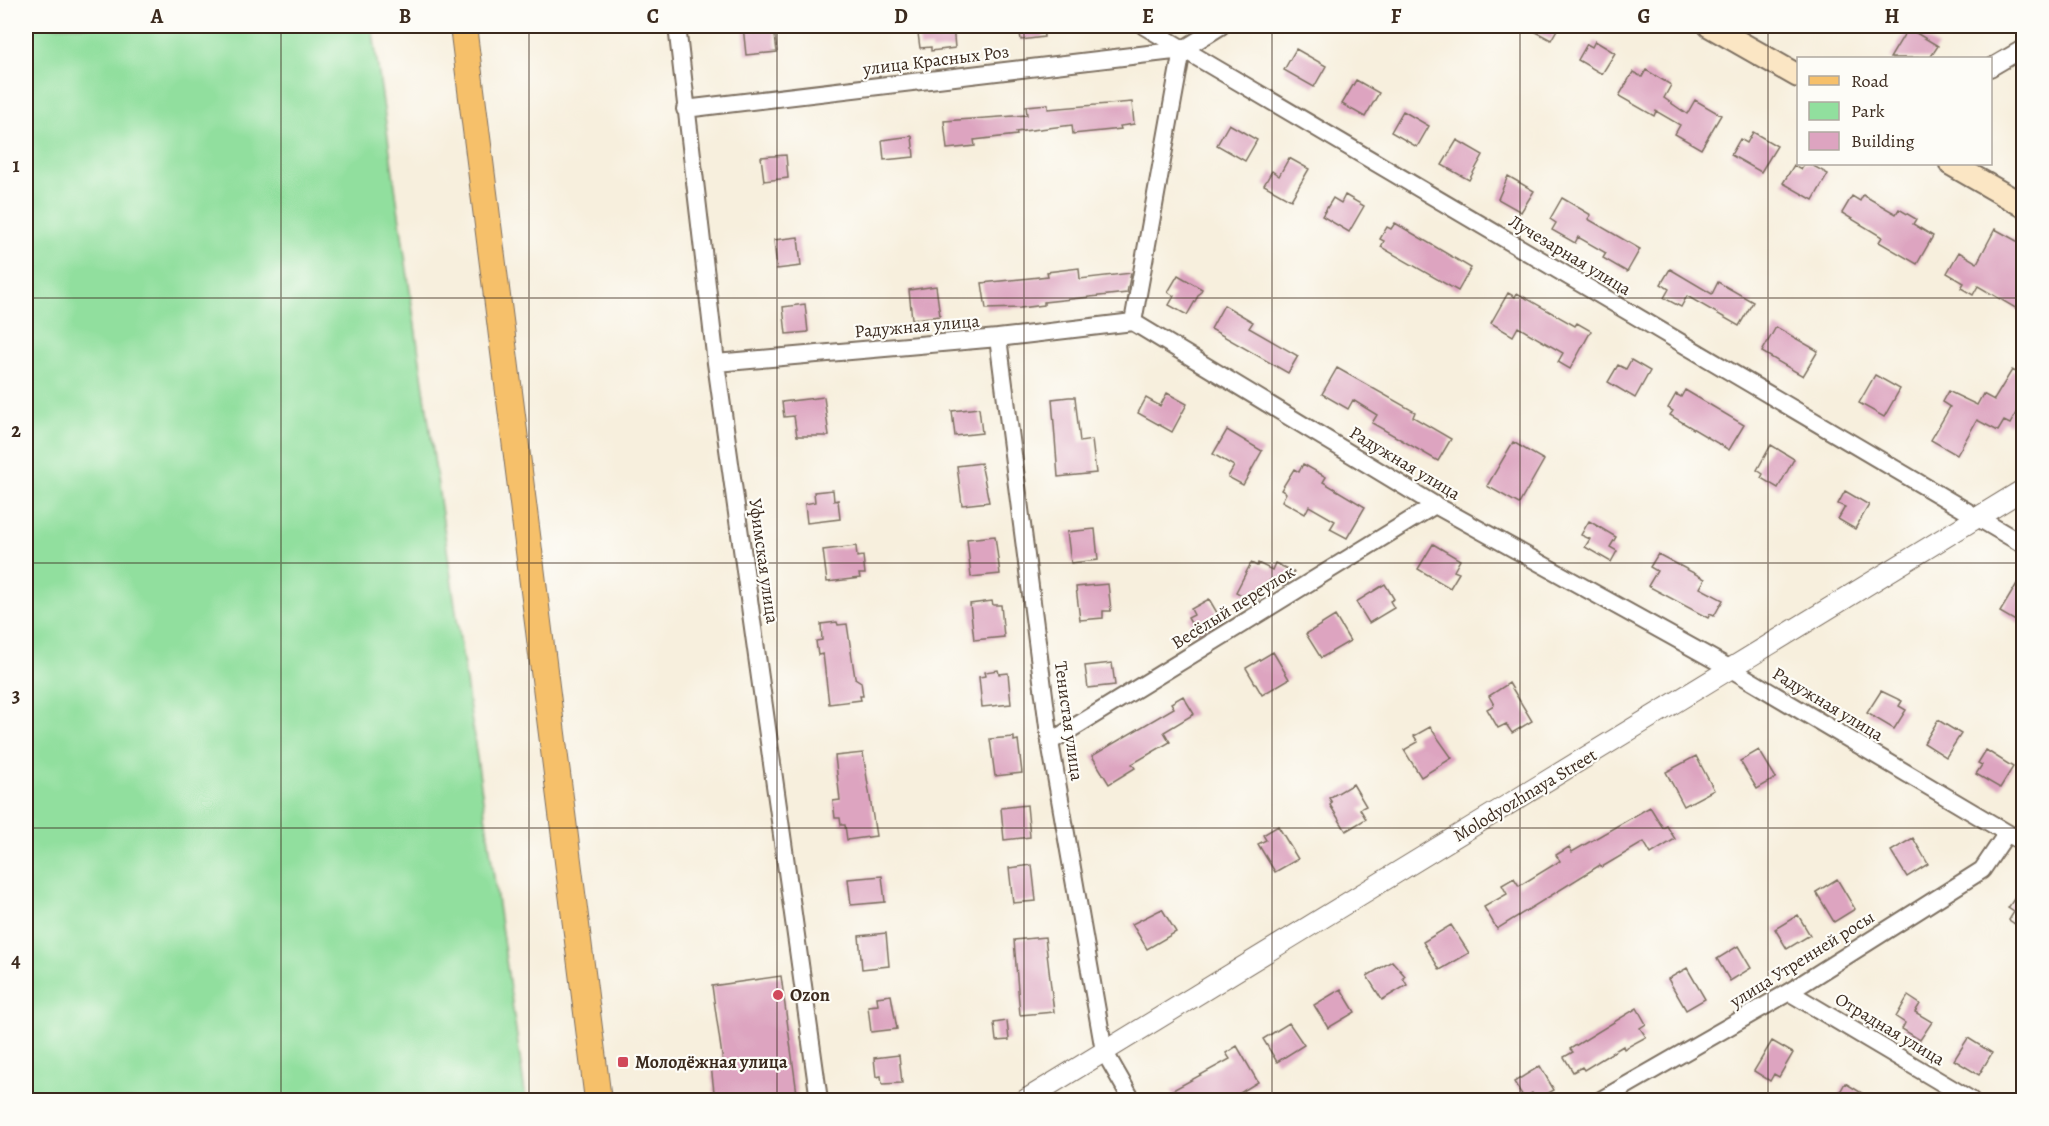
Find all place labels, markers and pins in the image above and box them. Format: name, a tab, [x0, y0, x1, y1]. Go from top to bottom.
place label: Ozon	[790, 983, 830, 1007]
marker: Ozon	[771, 988, 785, 1002]
place label: Молодёжная улица	[635, 1050, 788, 1074]
marker: Молодёжная улица	[616, 1055, 630, 1069]

